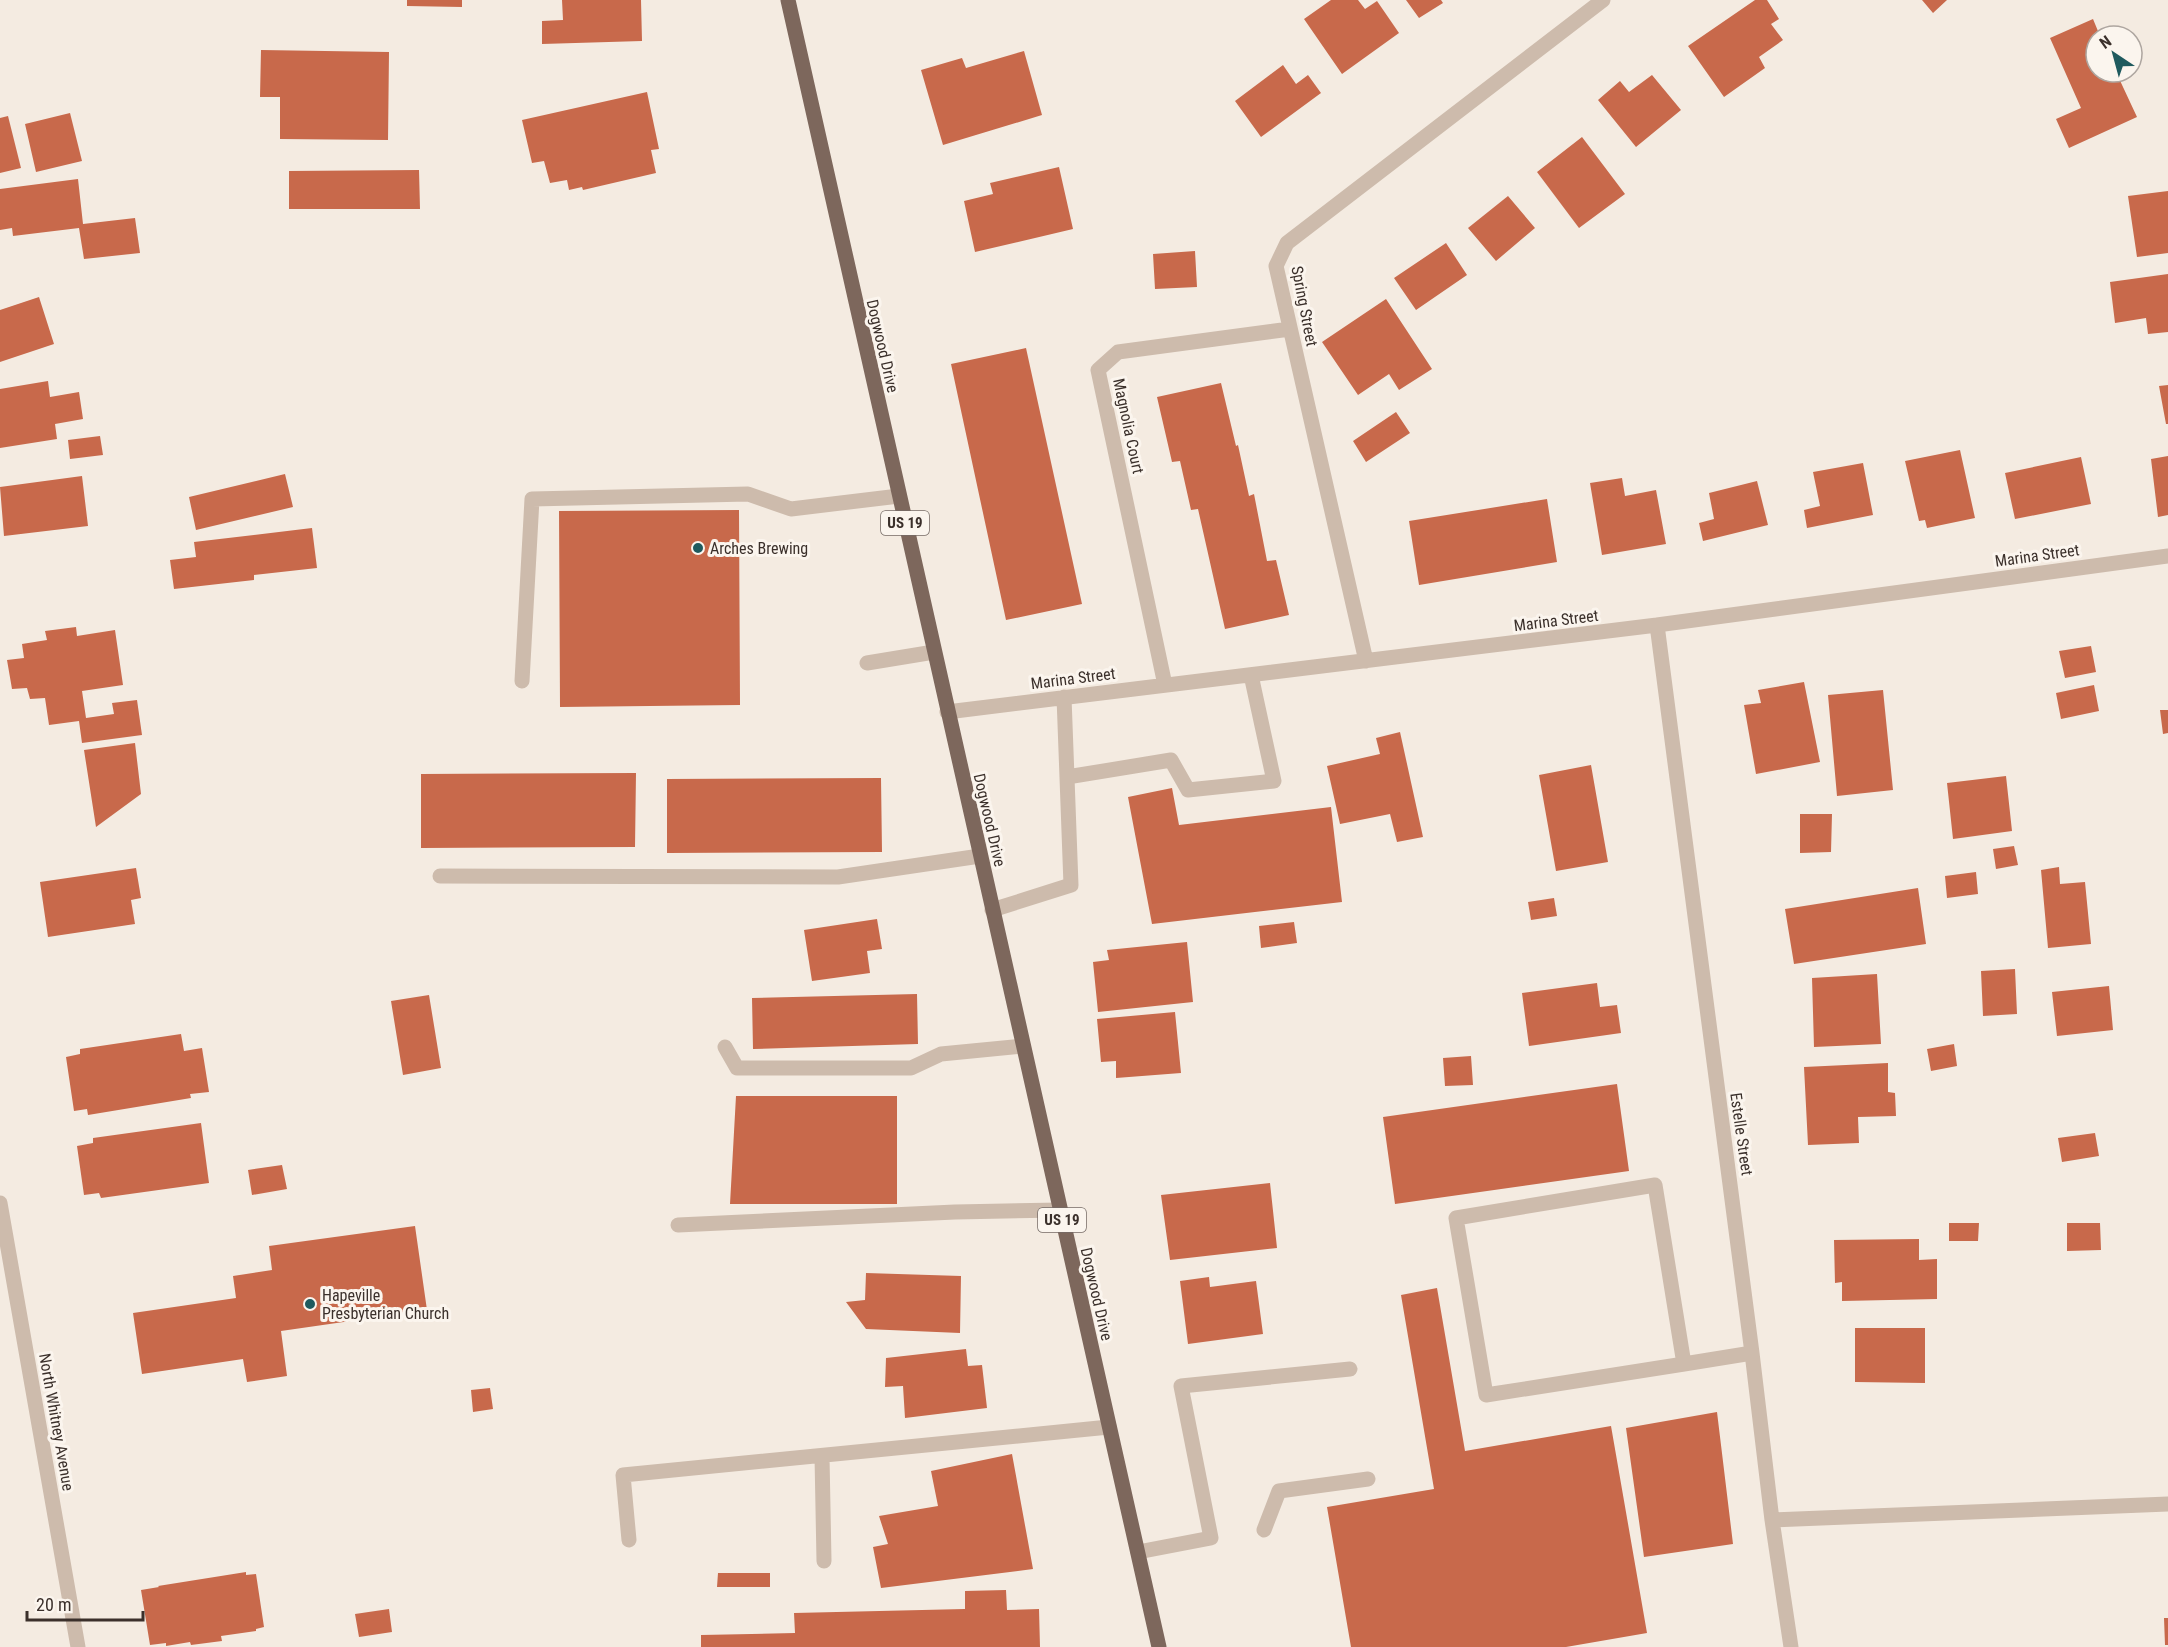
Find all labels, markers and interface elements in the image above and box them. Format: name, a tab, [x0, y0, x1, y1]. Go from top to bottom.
north arrow	[2084, 24, 2144, 84]
text: N	[2096, 32, 2115, 53]
street label: Spring Street	[1287, 264, 1322, 348]
street label: Dogwood Drive	[863, 298, 902, 395]
street label: Magnolia Court	[1109, 377, 1148, 476]
road number: US 19	[881, 511, 929, 535]
place label: Arches Brewing	[710, 539, 808, 558]
street label: Marina Street	[1994, 540, 2081, 571]
marker: Arches Brewing	[691, 541, 705, 555]
street label: Marina Street	[1513, 606, 1600, 635]
street label: Marina Street	[1030, 664, 1117, 693]
street label: Dogwood Drive	[970, 772, 1009, 869]
street label: Estelle Street	[1726, 1091, 1757, 1177]
road number: US 19	[1038, 1208, 1086, 1232]
street label: Dogwood Drive	[1077, 1246, 1116, 1343]
place label: Hapeville Presbyterian Church	[322, 1286, 449, 1323]
marker: Hapeville Presbyterian Church	[303, 1297, 317, 1311]
street label: North Whitney Avenue	[35, 1352, 78, 1492]
scale bar	[27, 1584, 142, 1622]
text: 20 m	[36, 1594, 71, 1615]

